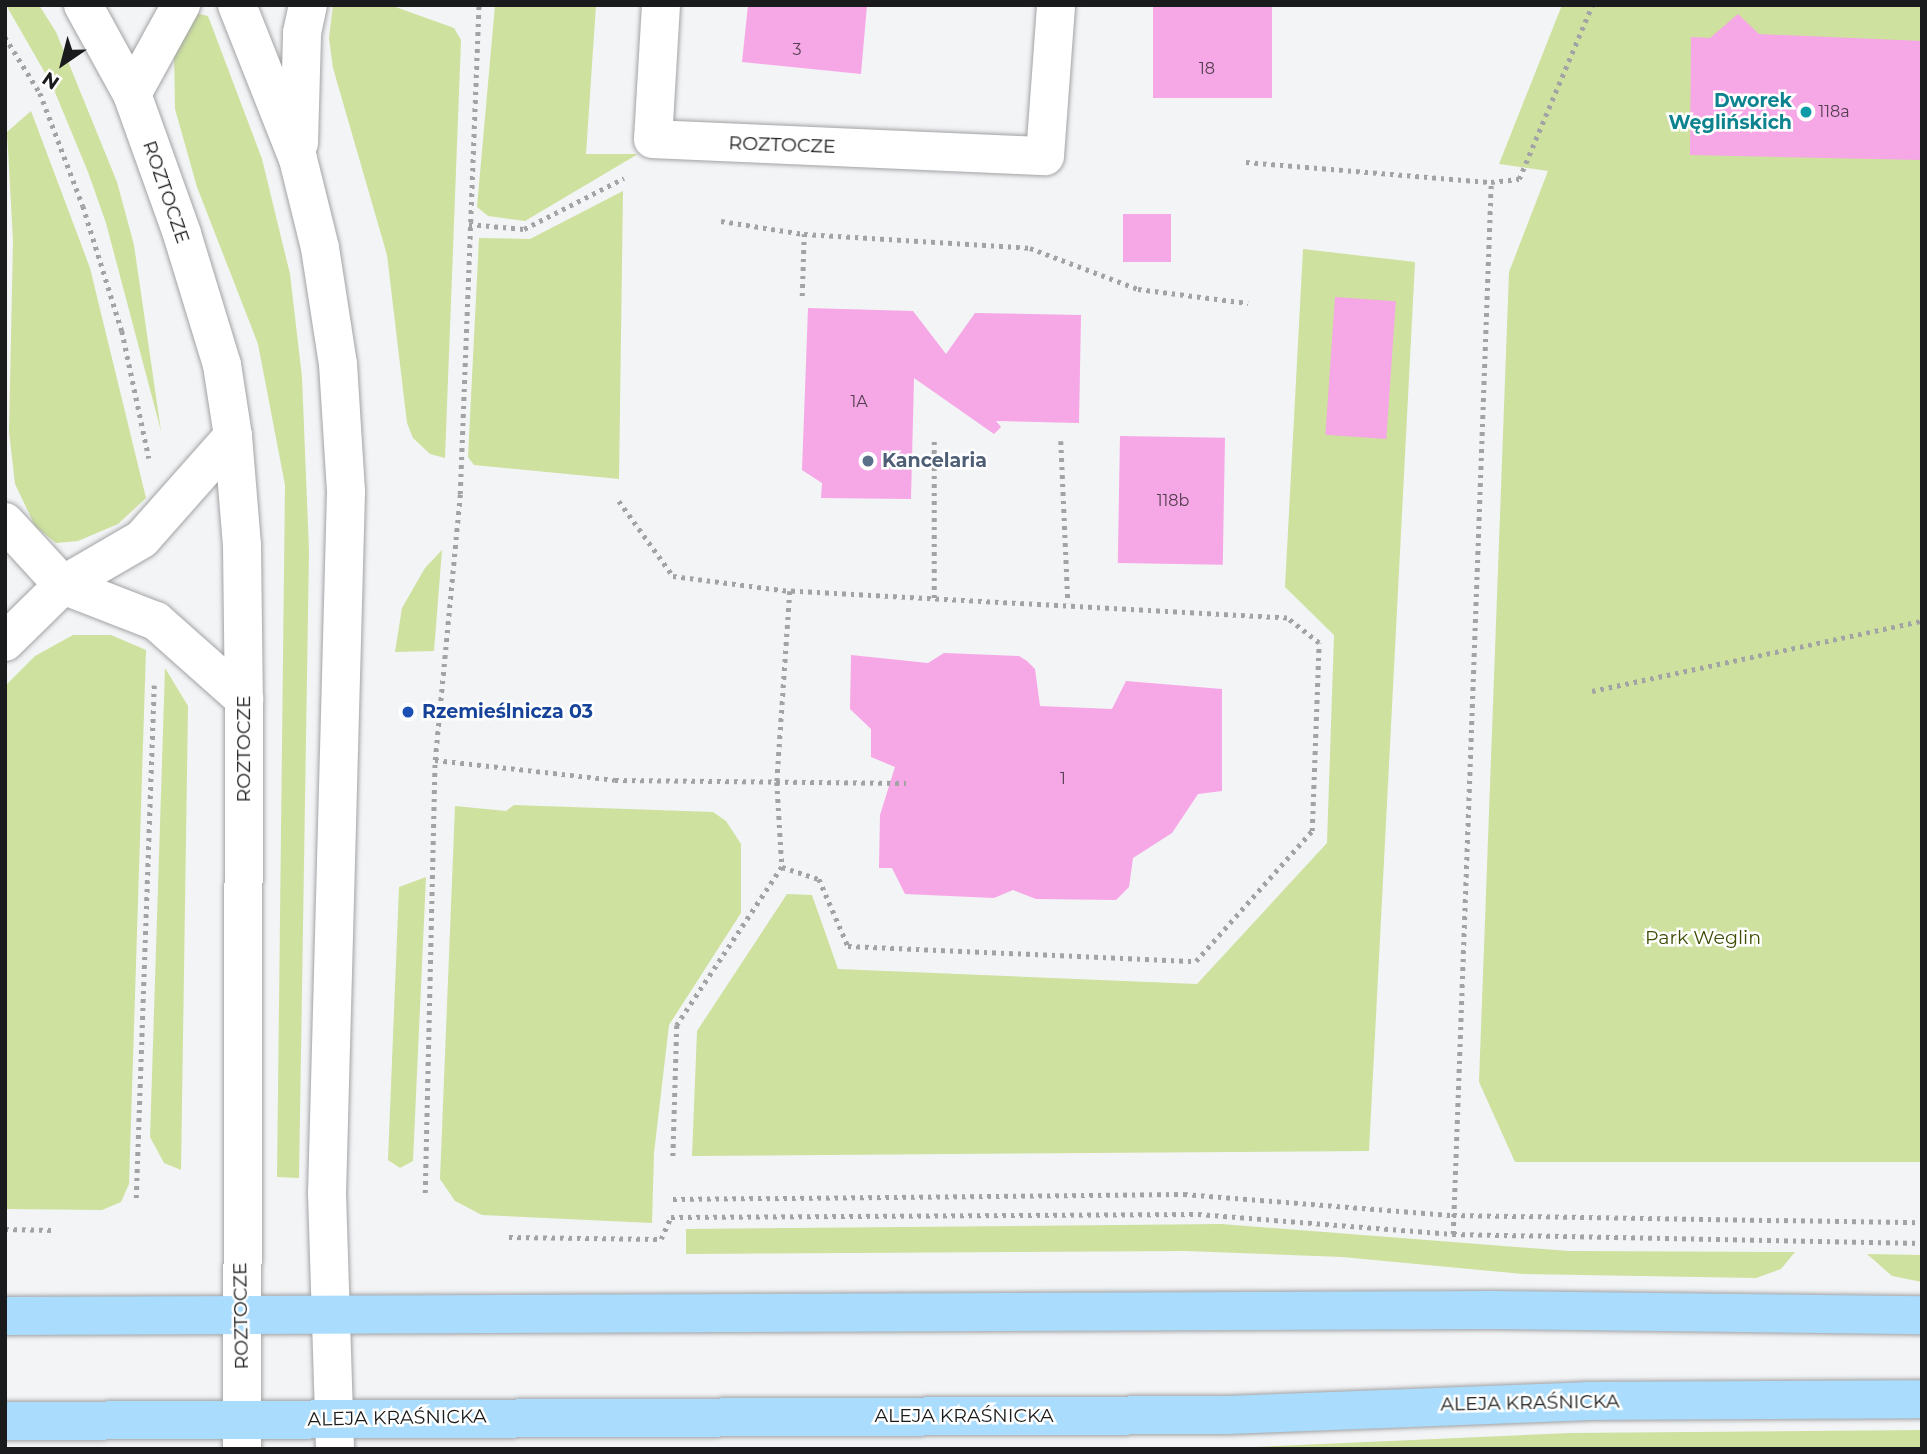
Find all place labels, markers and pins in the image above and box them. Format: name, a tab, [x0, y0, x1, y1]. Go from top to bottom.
place label: Dworek Węglińskich	[1669, 90, 1792, 134]
marker: Dworek Węglińskich	[1798, 104, 1814, 120]
place label: Kancelaria	[882, 450, 987, 472]
marker: Kancelaria	[860, 453, 876, 469]
place label: Rzemieślnicza 03	[422, 701, 593, 723]
marker: Rzemieślnicza 03	[400, 704, 416, 720]

